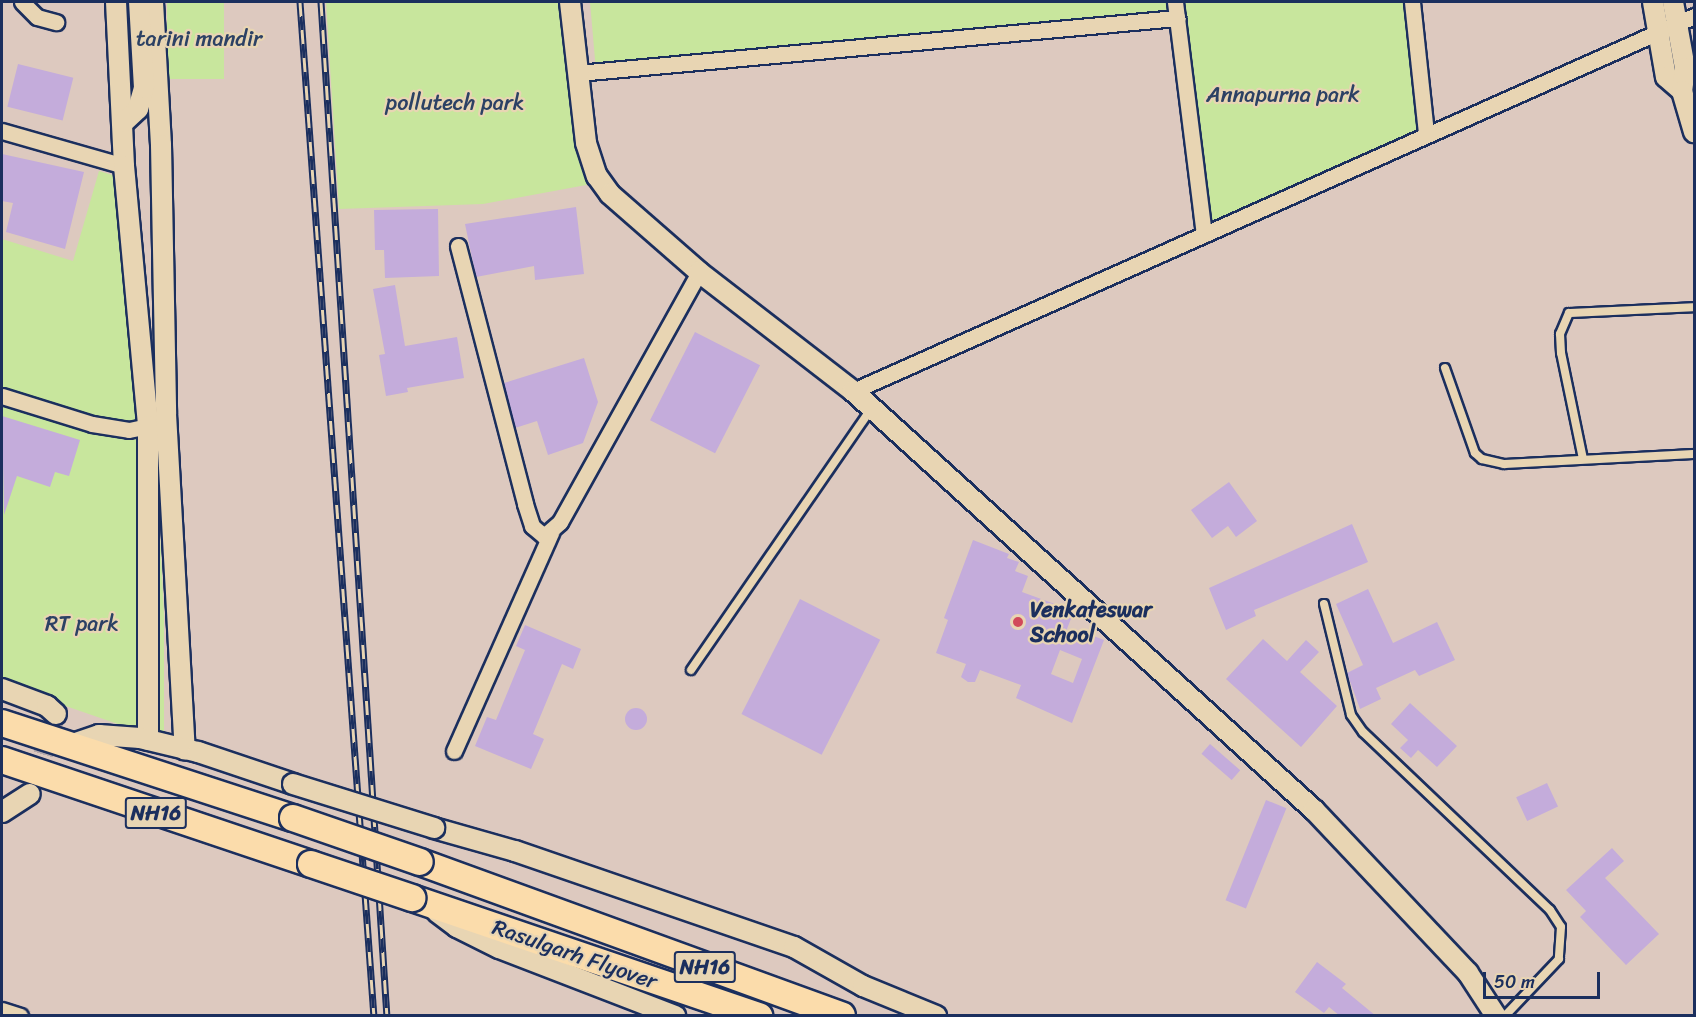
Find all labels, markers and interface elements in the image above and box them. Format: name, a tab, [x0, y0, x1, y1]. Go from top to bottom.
park label: tarini mandir	[136, 26, 262, 52]
park label: Annapurna park	[1206, 82, 1360, 108]
park label: pollutech park	[386, 90, 524, 116]
place label: Venkateswar School	[1030, 596, 1152, 648]
park label: RT park	[45, 611, 119, 637]
marker: Venkateswar School	[1011, 615, 1025, 629]
road number: NH16	[124, 795, 188, 831]
street label: Rasulgarh Flyover	[489, 913, 661, 995]
road number: NH16	[674, 949, 736, 985]
scale bar	[1486, 960, 1603, 998]
text: 50 m	[1494, 966, 1535, 998]

